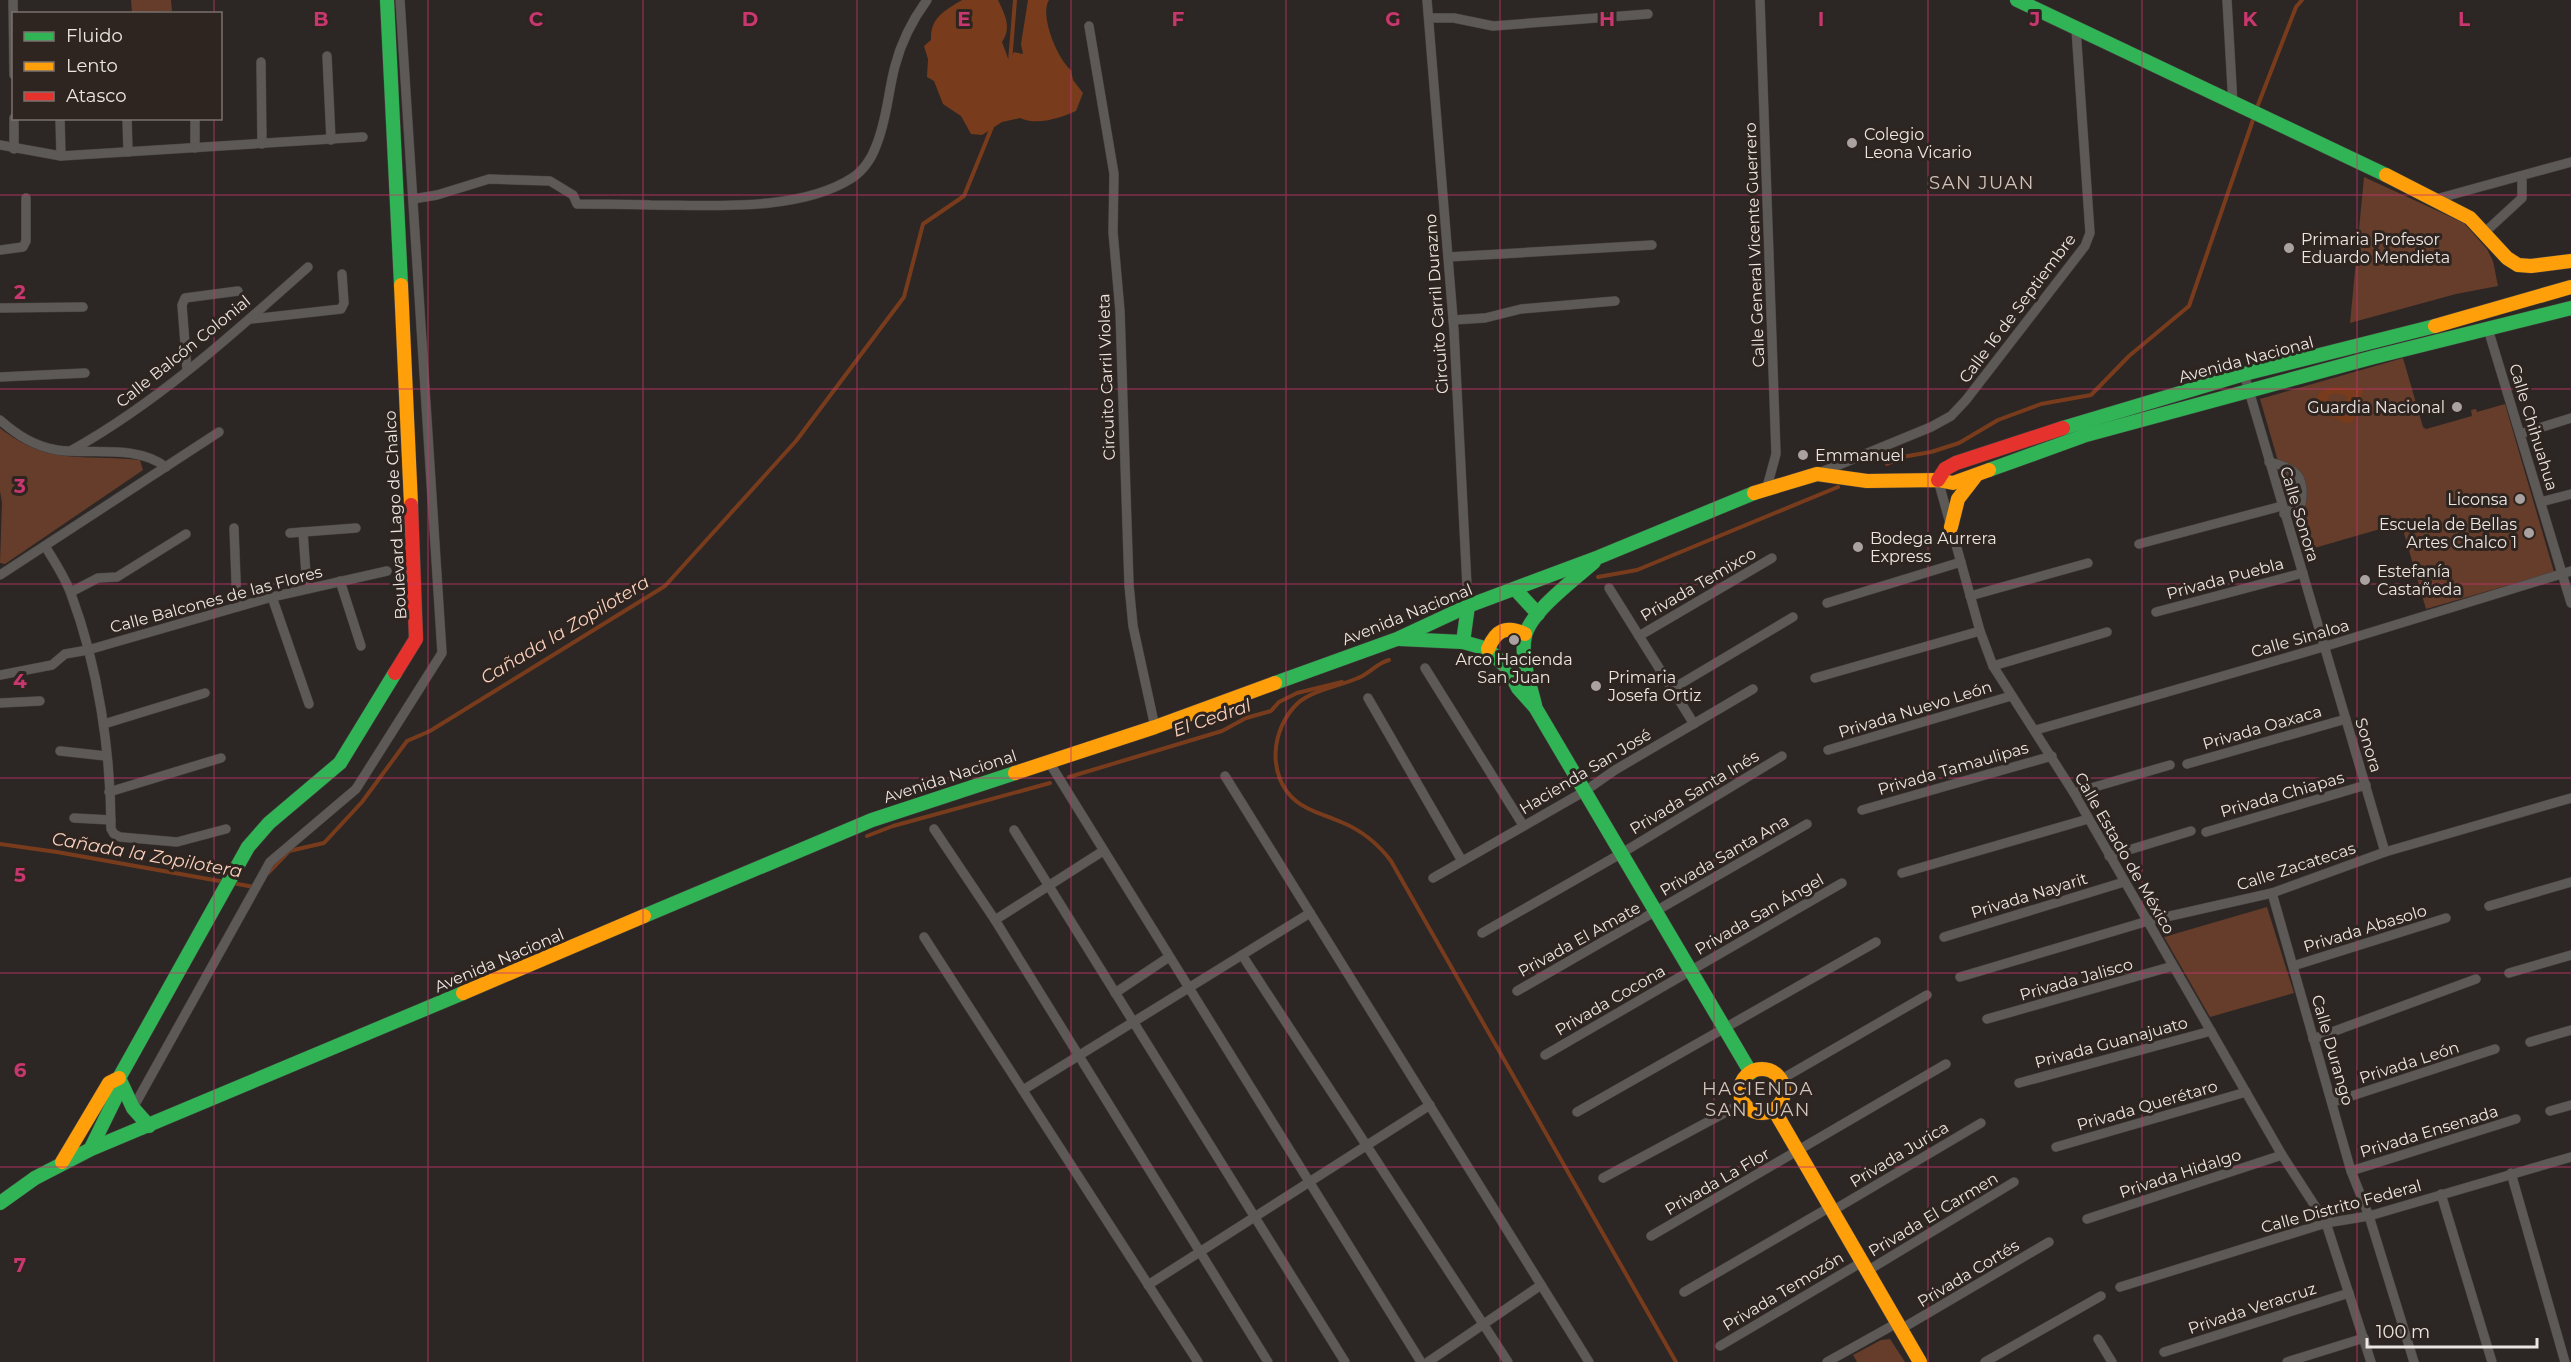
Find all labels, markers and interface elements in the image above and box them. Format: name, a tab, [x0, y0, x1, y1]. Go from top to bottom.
text: B	[313, 7, 329, 31]
text: C	[529, 7, 544, 31]
text: D	[742, 7, 758, 31]
text: E	[957, 7, 971, 31]
text: F	[1172, 7, 1185, 31]
text: G	[1385, 7, 1401, 31]
text: H	[1599, 7, 1615, 31]
text: I	[1818, 7, 1824, 31]
text: J	[2029, 7, 2040, 31]
text: K	[2243, 7, 2259, 31]
text: L	[2458, 7, 2470, 31]
legend	[12, 12, 222, 120]
text: Fluido	[66, 25, 123, 47]
text: Lento	[66, 55, 118, 77]
text: Atasco	[66, 85, 126, 107]
street label: Calle General Vicente Guerrero	[1741, 122, 1768, 368]
place label: Colegio Leona Vicario	[1864, 125, 1972, 162]
marker: Colegio Leona Vicario	[1845, 136, 1859, 150]
district label: SAN JUAN	[1929, 172, 2035, 194]
street label: Circuito Carril Durazno	[1421, 213, 1452, 395]
street label: Calle 16 de Septiembre	[1955, 230, 2080, 387]
place label: Primaria Profesor Eduardo Mendieta	[2301, 230, 2450, 267]
marker: Primaria Profesor Eduardo Mendieta	[2282, 241, 2296, 255]
text: 2	[14, 280, 26, 304]
street label: Calle Balcón Colonial	[112, 291, 254, 411]
street label: Circuito Carril Violeta	[1094, 293, 1119, 461]
street label: Avenida Nacional	[2177, 332, 2316, 387]
street label: Calle Chihuahua	[2505, 361, 2562, 493]
place label: Guardia Nacional	[2307, 398, 2445, 417]
marker: Guardia Nacional	[2450, 400, 2464, 414]
street label: Boulevard Lago de Chalco	[381, 410, 410, 620]
place label: Emmanuel	[1815, 446, 1905, 465]
marker: Emmanuel	[1796, 448, 1810, 462]
street label: Calle Sonora	[2276, 464, 2323, 564]
text: 3	[13, 474, 26, 498]
place label: Liconsa	[2447, 490, 2508, 509]
marker: Liconsa	[2513, 492, 2527, 506]
place label: Escuela de Bellas Artes Chalco 1	[2379, 515, 2517, 552]
marker: Escuela de Bellas Artes Chalco 1	[2522, 526, 2536, 540]
place label: Bodega Aurrera Express	[1870, 529, 1997, 566]
marker: Bodega Aurrera Express	[1851, 540, 1865, 554]
street label: Privada Temixco	[1637, 544, 1759, 625]
street label: Privada Puebla	[2164, 554, 2286, 603]
street label: Calle Balcones de las Flores	[108, 562, 324, 637]
place label: Estefanía Castañeda	[2377, 562, 2462, 599]
water label: Cañada la Zopilotera	[477, 571, 653, 689]
marker: Estefanía Castañeda	[2358, 573, 2372, 587]
street label: Avenida Nacional	[1339, 580, 1475, 649]
street label: Calle Sinaloa	[2249, 615, 2351, 662]
marker: Arco Hacienda San Juan	[1507, 633, 1521, 647]
place label: Arco Hacienda San Juan	[1455, 650, 1573, 687]
place label: Primaria Josefa Ortiz	[1607, 668, 1701, 705]
text: 4	[13, 669, 27, 693]
street label: Privada Nuevo León	[1836, 677, 1994, 742]
marker: Primaria Josefa Ortiz	[1589, 679, 1603, 693]
water label: El Cedral	[1170, 694, 1254, 742]
street label: Privada Oaxaca	[2200, 701, 2324, 754]
street label: Sonora	[2351, 716, 2386, 775]
street label: Hacienda San José	[1516, 725, 1655, 818]
street label: Privada Tamaulipas	[1876, 738, 2031, 799]
street label: Avenida Nacional	[881, 746, 1019, 807]
street label: Privada Santa Inés	[1626, 746, 1762, 838]
street label: Privada Chiapas	[2218, 768, 2346, 821]
street label: Calle Estado de México	[2070, 769, 2179, 937]
street label: Privada Santa Ana	[1656, 811, 1792, 900]
water label: Cañada la Zopilotera	[50, 827, 244, 883]
street label: Calle Zacatecas	[2234, 838, 2358, 895]
text: 5	[14, 863, 26, 887]
street label: Privada Nayarit	[1969, 869, 2090, 922]
street label: Privada San Ángel	[1691, 870, 1827, 959]
street label: Privada El Amate	[1515, 898, 1644, 981]
street label: Privada Abasolo	[2301, 901, 2429, 956]
street label: Avenida Nacional	[432, 925, 567, 996]
street label: Privada Jalisco	[2017, 954, 2135, 1005]
street label: Privada Cocona	[1552, 961, 1669, 1040]
street label: Calle Durango	[2308, 993, 2357, 1108]
street label: Privada Guanajuato	[2033, 1013, 2190, 1072]
street label: Privada León	[2357, 1037, 2461, 1088]
text: 6	[14, 1058, 27, 1082]
street label: Privada Querétaro	[2075, 1076, 2220, 1135]
district label: HACIENDA SAN JUAN	[1702, 1078, 1814, 1121]
street label: Privada Ensenada	[2358, 1101, 2501, 1162]
street label: Privada Jurica	[1846, 1117, 1952, 1191]
street label: Privada La Flor	[1661, 1144, 1773, 1219]
street label: Privada Hidalgo	[2117, 1145, 2243, 1202]
street label: Privada El Carmen	[1865, 1168, 2001, 1261]
street label: Calle Distrito Federal	[2259, 1176, 2423, 1237]
street label: Privada Cortés	[1914, 1235, 2023, 1311]
street label: Privada Temozón	[1719, 1248, 1847, 1335]
text: 7	[14, 1253, 26, 1277]
street label: Privada Veracruz	[2186, 1279, 2319, 1338]
scale bar	[2367, 1311, 2536, 1349]
text: 100 m	[2376, 1321, 2430, 1343]

